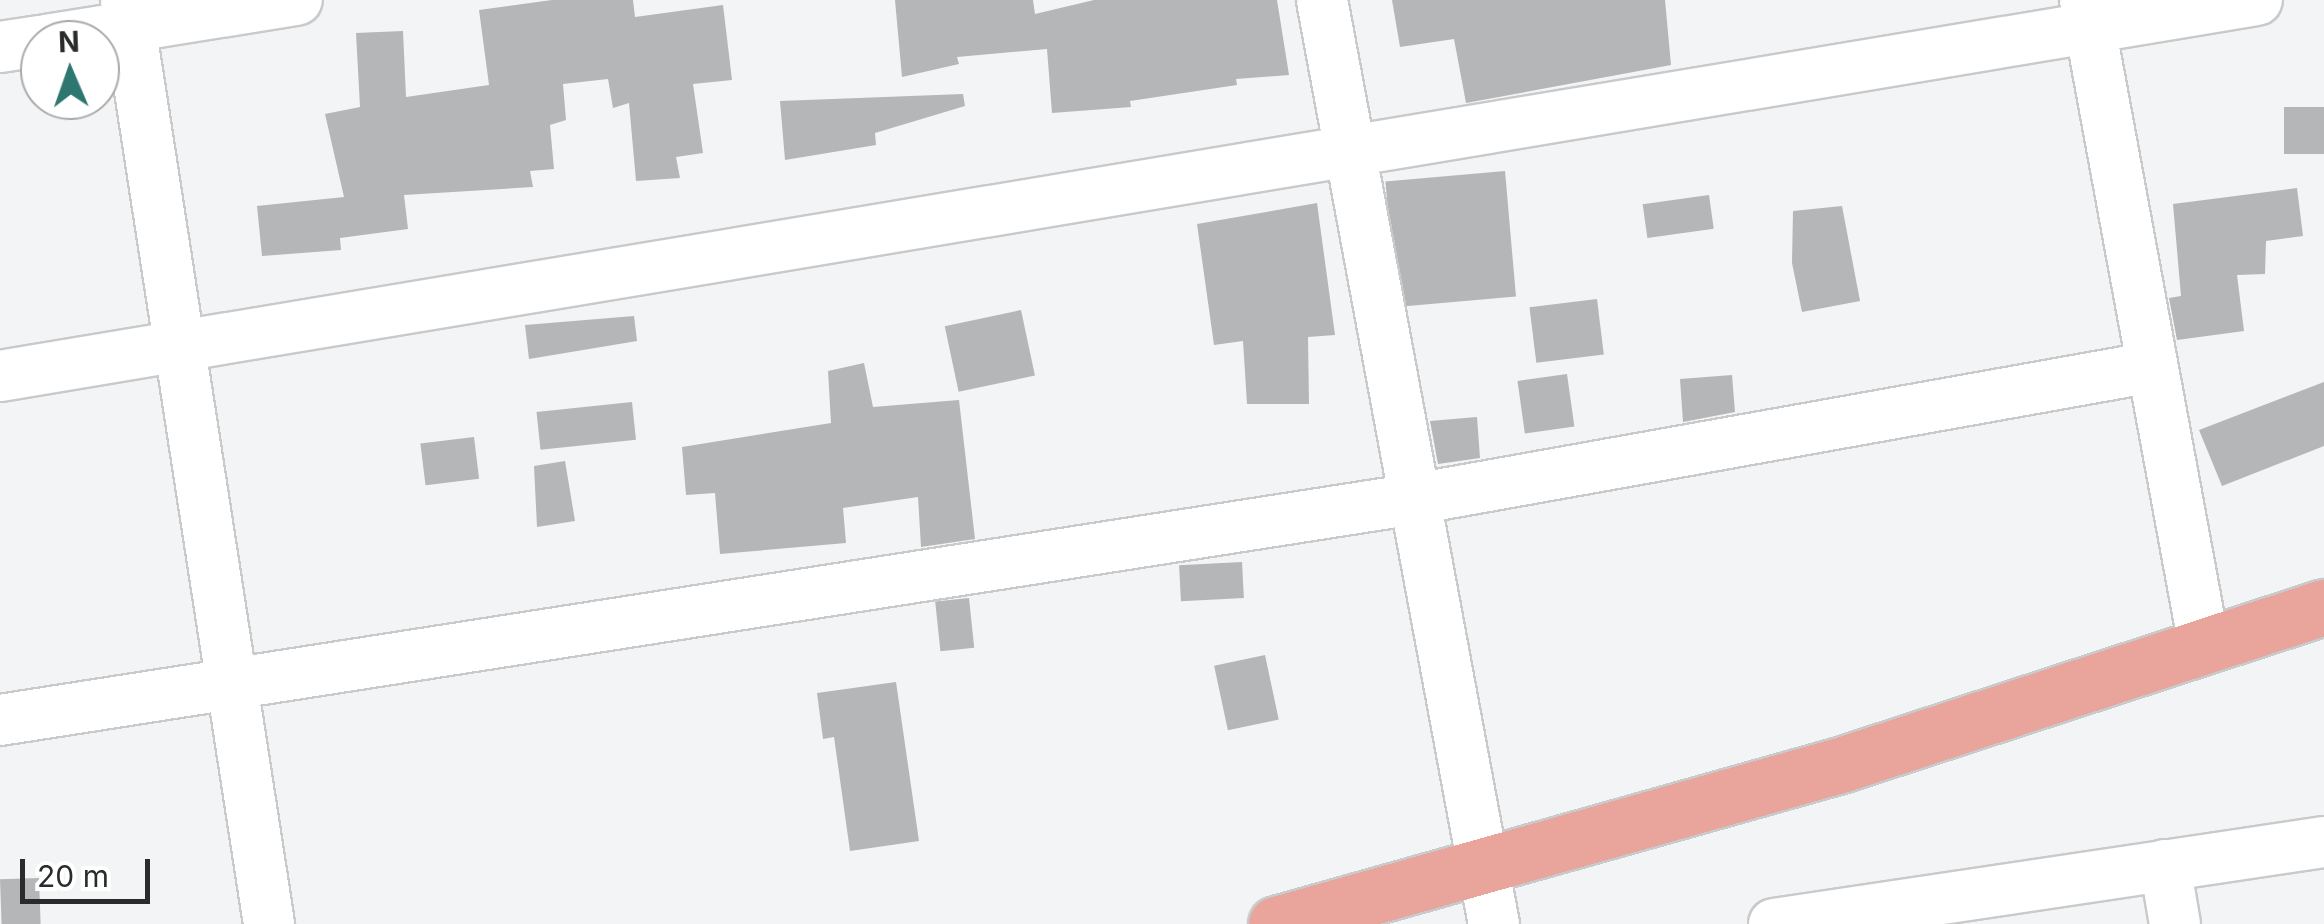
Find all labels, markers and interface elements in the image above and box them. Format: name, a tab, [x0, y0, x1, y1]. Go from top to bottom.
north arrow	[20, 20, 120, 120]
text: N	[58, 25, 80, 59]
scale bar	[25, 839, 155, 901]
text: 20 m	[37, 858, 109, 894]

